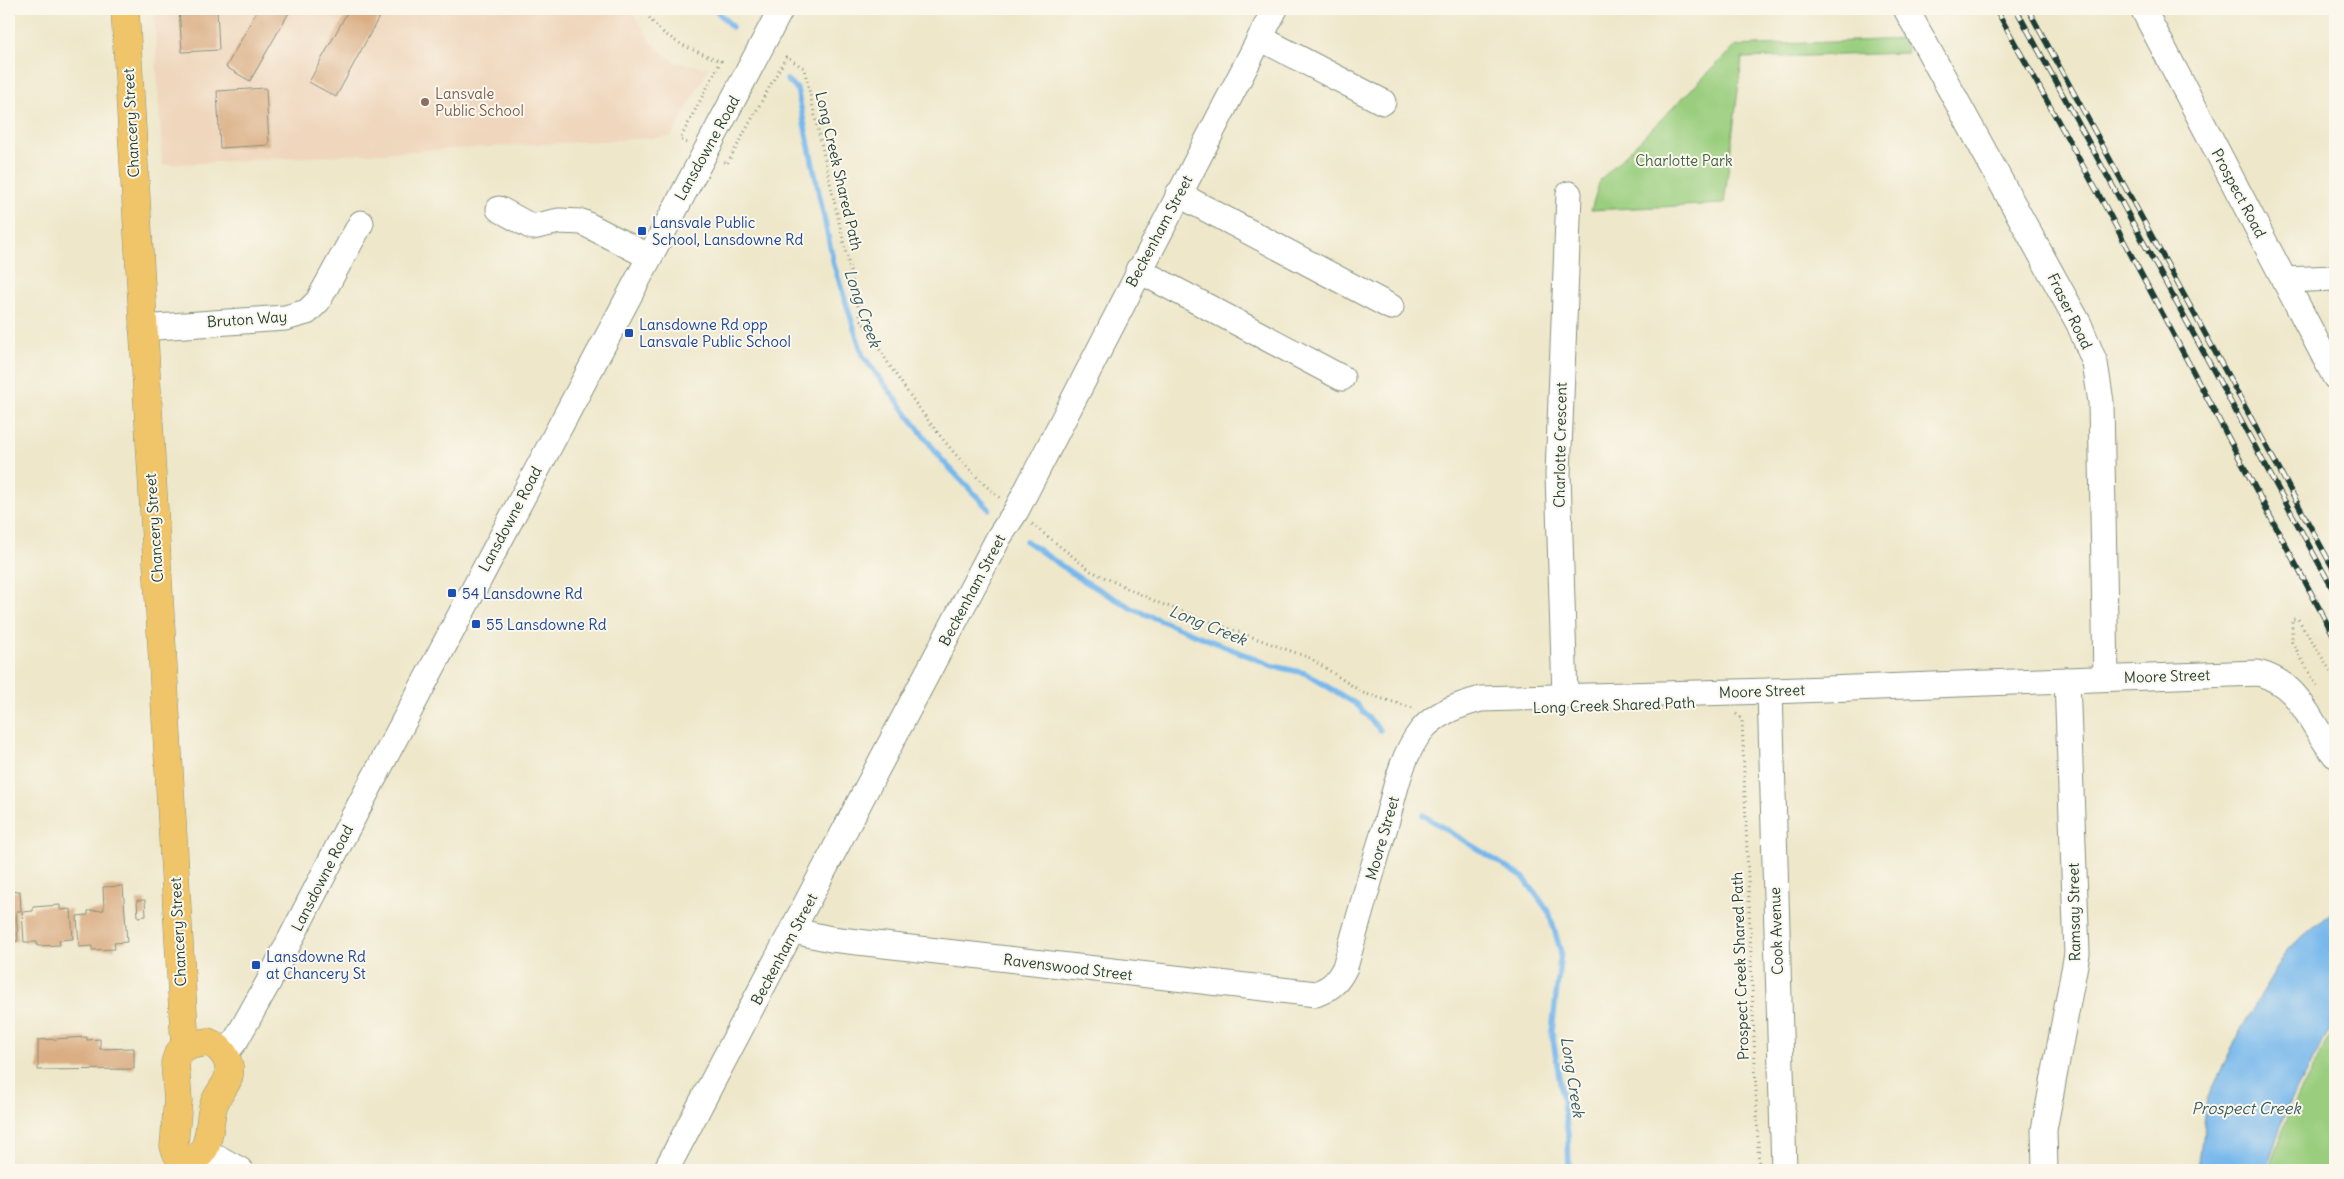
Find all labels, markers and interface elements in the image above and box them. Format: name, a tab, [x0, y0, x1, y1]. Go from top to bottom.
street label: Chancery Street	[119, 68, 143, 178]
place label: Lansvale Public School	[435, 84, 524, 120]
street label: Long Creek Shared Path	[811, 90, 867, 253]
street label: Lansdowne Road	[670, 92, 744, 204]
marker: Lansvale Public School	[419, 96, 431, 108]
street label: Prospect Road	[2208, 145, 2271, 241]
park label: Charlotte Park	[1635, 151, 1733, 170]
street label: Beckenham Street	[1122, 172, 1196, 290]
place label: Lansvale Public School, Lansdowne Rd	[652, 213, 804, 249]
marker: Lansvale Public School, Lansdowne Rd	[636, 225, 648, 237]
water label: Long Creek	[840, 266, 886, 351]
street label: Fraser Road	[2043, 270, 2097, 352]
street label: Bruton Way	[206, 307, 288, 331]
place label: Lansdowne Rd opp Lansvale Public School	[639, 315, 791, 351]
marker: Lansdowne Rd opp Lansvale Public School	[623, 327, 635, 339]
street label: Charlotte Crescent	[1549, 382, 1571, 508]
street label: Lansdowne Road	[474, 463, 546, 575]
street label: Chancery Street	[141, 473, 167, 583]
street label: Beckenham Street	[935, 531, 1009, 649]
place label: 54 Lansdowne Rd	[462, 584, 583, 603]
marker: 54 Lansdowne Rd	[446, 587, 458, 599]
water label: Long Creek	[1167, 600, 1251, 650]
place label: 55 Lansdowne Rd	[486, 615, 607, 634]
marker: 55 Lansdowne Rd	[470, 618, 482, 630]
street label: Moore Street	[2124, 665, 2210, 687]
street label: Moore Street	[1719, 680, 1805, 702]
street label: Long Creek Shared Path	[1532, 693, 1696, 717]
street label: Moore Street	[1361, 794, 1403, 882]
street label: Lansdowne Road	[287, 822, 357, 934]
street label: Ramsay Street	[2064, 863, 2084, 961]
street label: Prospect Creek Shared Path	[1727, 871, 1753, 1061]
street label: Chancery Street	[166, 877, 190, 987]
street label: Cook Avenue	[1765, 887, 1787, 975]
street label: Beckenham Street	[747, 890, 821, 1008]
place label: Lansdowne Rd at Chancery St	[266, 947, 366, 983]
street label: Ravenswood Street	[1002, 950, 1134, 984]
marker: Lansdowne Rd at Chancery St	[250, 959, 262, 971]
water label: Long Creek	[1557, 1035, 1590, 1121]
water label: Prospect Creek	[2191, 1098, 2302, 1118]

